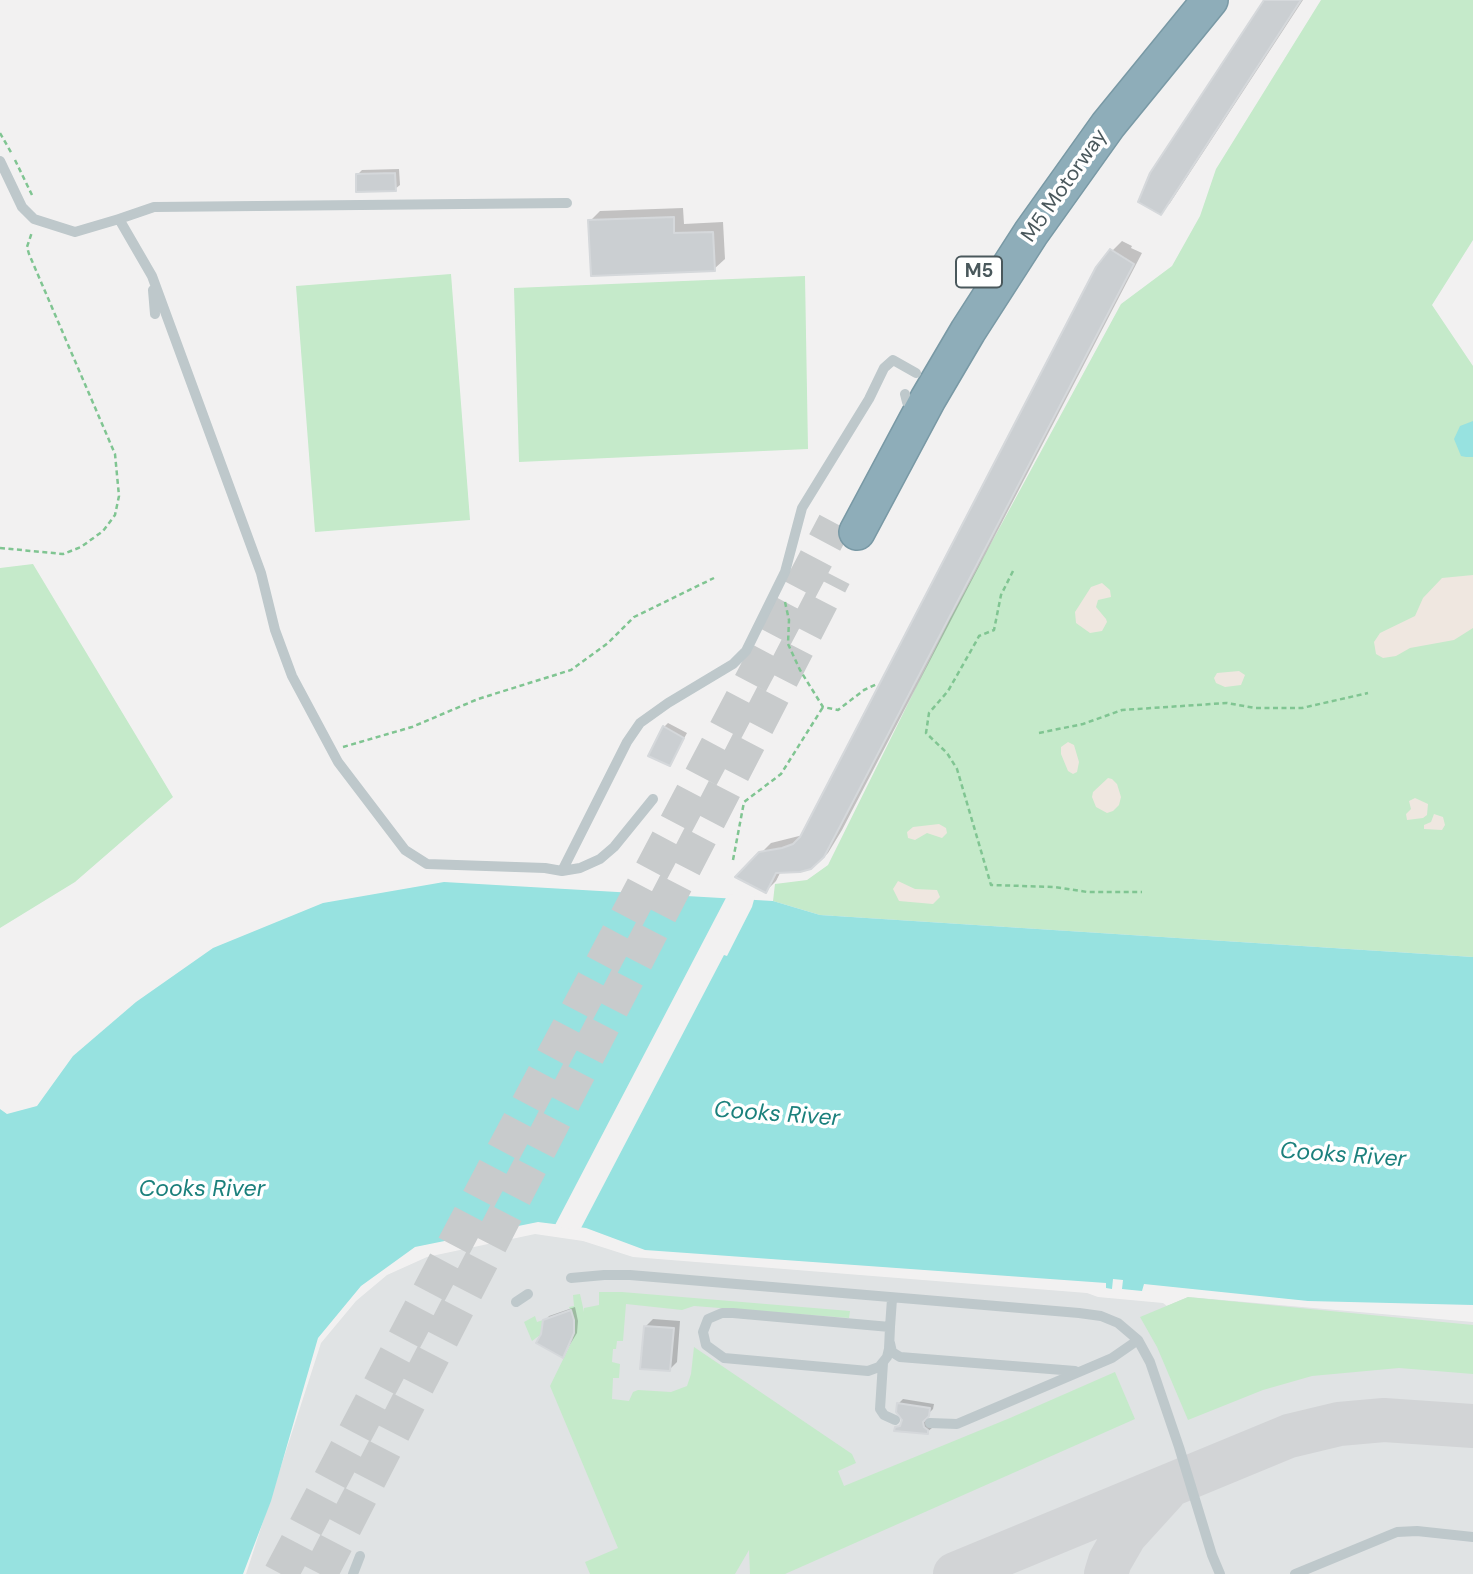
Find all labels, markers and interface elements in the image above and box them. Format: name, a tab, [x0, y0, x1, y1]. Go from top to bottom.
street label: M5 Motorway	[1017, 125, 1113, 247]
road number: M5	[956, 256, 1002, 288]
water label: Cooks River	[713, 1097, 841, 1133]
water label: Cooks River	[1279, 1138, 1407, 1174]
water label: Cooks River	[139, 1176, 265, 1204]

